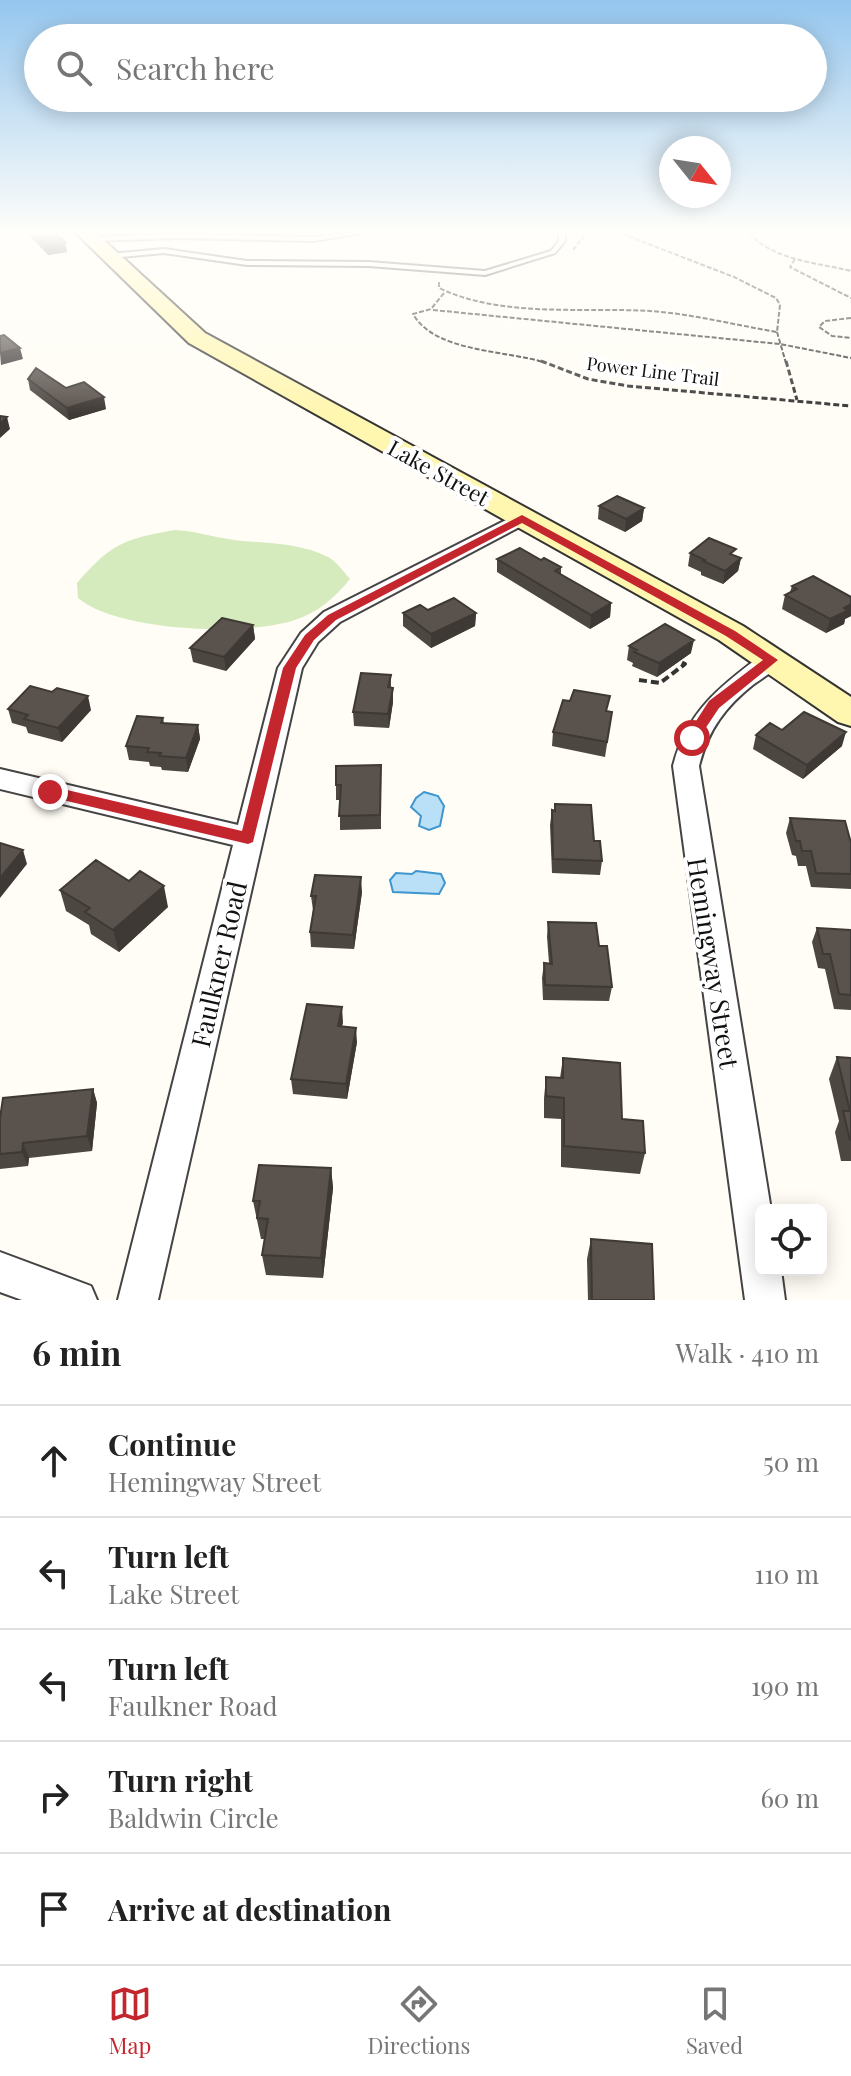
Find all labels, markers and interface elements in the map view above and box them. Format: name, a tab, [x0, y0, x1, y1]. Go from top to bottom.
search box	[24, 24, 827, 112]
icon: search	[52, 46, 96, 90]
text: Search here	[116, 48, 275, 88]
north arrow	[659, 136, 731, 208]
street label: Power Line Trail	[585, 351, 721, 391]
street label: Lake Street	[383, 432, 496, 513]
route start	[674, 720, 710, 756]
route end	[32, 774, 68, 810]
street label: Hemingway Street	[680, 855, 748, 1072]
street label: Faulkner Road	[182, 877, 254, 1051]
map controls	[755, 1204, 827, 1276]
button: locate	[755, 1204, 827, 1276]
text: 6 min	[32, 1329, 121, 1375]
text: Walk · 410 m	[676, 1335, 819, 1370]
text: Continue	[108, 1424, 236, 1464]
icon: ahead	[32, 1439, 76, 1483]
text: 50 m	[763, 1444, 819, 1479]
text: Hemingway Street	[108, 1464, 321, 1499]
text: Turn left	[108, 1536, 229, 1576]
icon: left	[32, 1551, 76, 1595]
text: 110 m	[755, 1556, 819, 1591]
text: Lake Street	[108, 1576, 239, 1611]
text: Turn left	[108, 1648, 229, 1688]
icon: left	[32, 1663, 76, 1707]
text: 190 m	[751, 1668, 819, 1703]
text: Faulkner Road	[108, 1688, 278, 1723]
text: Turn right	[108, 1760, 253, 1800]
icon: right	[32, 1775, 76, 1819]
text: 60 m	[760, 1780, 819, 1815]
text: Baldwin Circle	[108, 1800, 279, 1835]
icon: arrive	[32, 1887, 76, 1931]
text: Arrive at destination	[108, 1889, 391, 1929]
tab: Map	[108, 1982, 152, 2060]
tab: Directions	[367, 1982, 470, 2060]
tab: Saved	[686, 1982, 743, 2060]

